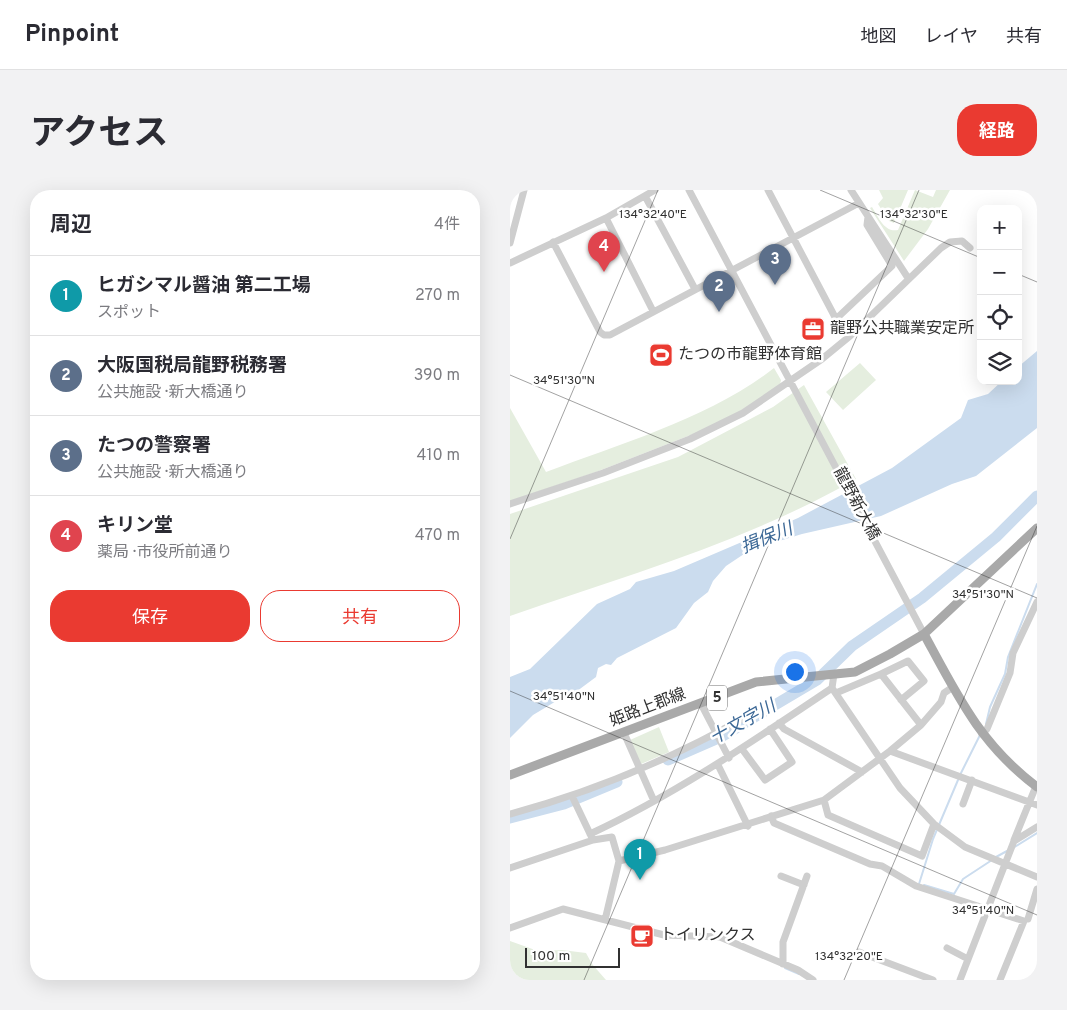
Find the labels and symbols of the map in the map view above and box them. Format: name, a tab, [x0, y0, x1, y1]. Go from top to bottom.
text: 134°32'40"E	[619, 207, 687, 223]
text: 134°32'30"E	[880, 207, 948, 223]
pin: 4	[588, 231, 620, 272]
pin: 3	[759, 244, 791, 285]
pin: 2	[703, 271, 735, 312]
office icon: 龍野公共職業安定所	[800, 316, 826, 342]
place label: 龍野公共職業安定所	[830, 319, 974, 339]
sports icon: たつの市龍野体育館	[648, 342, 674, 368]
place label: たつの市龍野体育館	[678, 345, 822, 365]
text: 34°51'30"N	[533, 373, 595, 389]
street label: 龍野新大橋	[828, 464, 884, 544]
water label: 揖保川	[738, 517, 798, 560]
text: 34°51'30"N	[952, 587, 1014, 603]
your location	[782, 659, 808, 685]
street label: 姫路上郡線	[607, 684, 689, 732]
road number: 5	[707, 686, 727, 710]
text: 34°51'40"N	[533, 689, 595, 705]
water label: 十文字川	[706, 695, 782, 751]
pin: 1	[624, 839, 656, 880]
text: 34°51'40"N	[952, 903, 1014, 919]
cafe icon: トイリンクス	[629, 923, 655, 949]
place label: トイリンクス	[660, 926, 756, 946]
scale bar	[525, 945, 620, 968]
text: 134°32'20"E	[815, 949, 883, 965]

